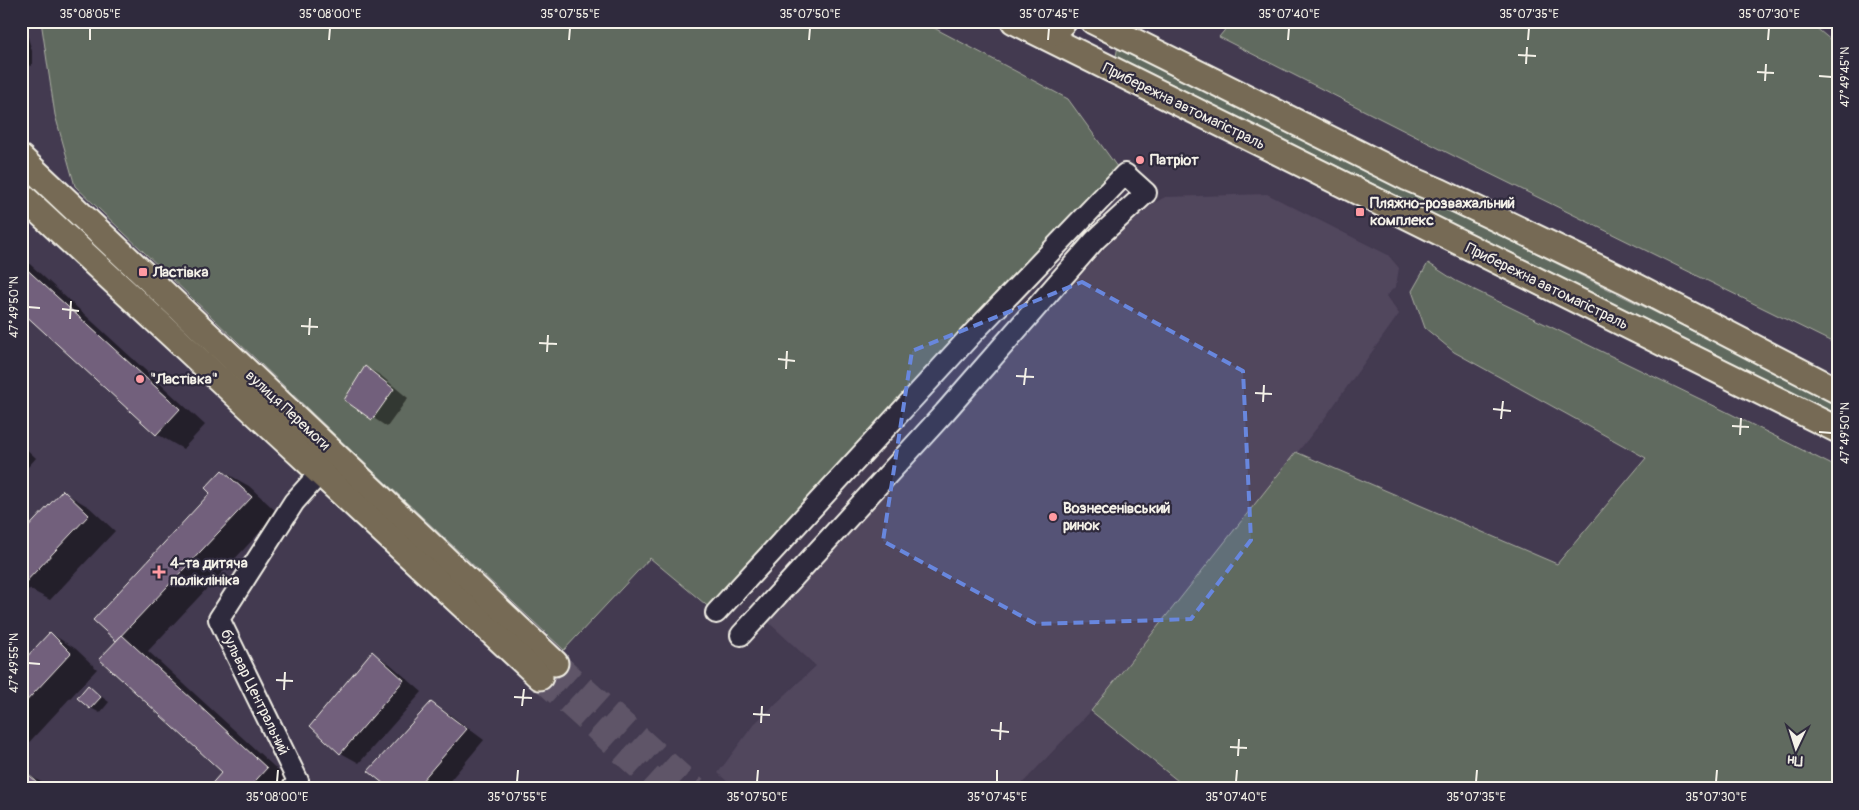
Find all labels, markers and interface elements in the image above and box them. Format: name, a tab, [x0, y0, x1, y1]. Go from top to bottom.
text: 35°08'05"E	[60, 7, 120, 22]
text: 35°08'00"E	[299, 7, 361, 22]
text: 35°07'55"E	[540, 7, 600, 22]
text: 35°07'50"E	[779, 7, 841, 22]
text: 35°07'45"E	[1019, 7, 1079, 22]
text: 35°07'40"E	[1258, 7, 1320, 22]
text: 35°07'35"E	[1499, 7, 1559, 22]
text: 35°07'30"E	[1738, 7, 1800, 22]
text: 47°49'45"N	[1838, 47, 1853, 107]
street label: Прибережна автомагістраль	[1099, 59, 1268, 154]
place label: Патріот	[1150, 151, 1199, 170]
marker: Патріот	[1134, 154, 1146, 166]
place label: Пляжно-розважальний комплекс	[1370, 194, 1515, 230]
marker: Пляжно-розважальний комплекс	[1354, 206, 1366, 218]
street label: Прибережна автомагістраль	[1462, 239, 1631, 334]
place label: Ластівка	[152, 263, 209, 282]
marker: Ластівка	[137, 266, 149, 278]
text: 47°49'50"N	[7, 276, 22, 338]
street label: вулиця Перемоги	[241, 366, 334, 455]
place label: "Ластівка"	[150, 370, 218, 389]
marker: "Ластівка"	[134, 373, 146, 385]
text: 47°49'50"N	[1838, 402, 1853, 464]
place label: Вознесенівський ринок	[1063, 499, 1170, 535]
marker: Вознесенівський ринок	[1047, 511, 1059, 523]
place label: 4-та дитяча поліклініка	[170, 554, 248, 590]
marker: 4-та дитяча поліклініка	[152, 565, 166, 579]
street label: бульвар Центральний	[216, 626, 293, 758]
text: 47°49'55"N	[7, 633, 22, 693]
north arrow	[1772, 722, 1822, 772]
text: Пн	[1787, 751, 1803, 769]
text: 35°08'00"E	[246, 790, 308, 805]
text: 35°07'55"E	[487, 790, 547, 805]
text: 35°07'50"E	[726, 790, 788, 805]
text: 35°07'45"E	[967, 790, 1027, 805]
text: 35°07'40"E	[1205, 790, 1267, 805]
text: 35°07'35"E	[1446, 790, 1506, 805]
text: 35°07'30"E	[1685, 790, 1747, 805]

